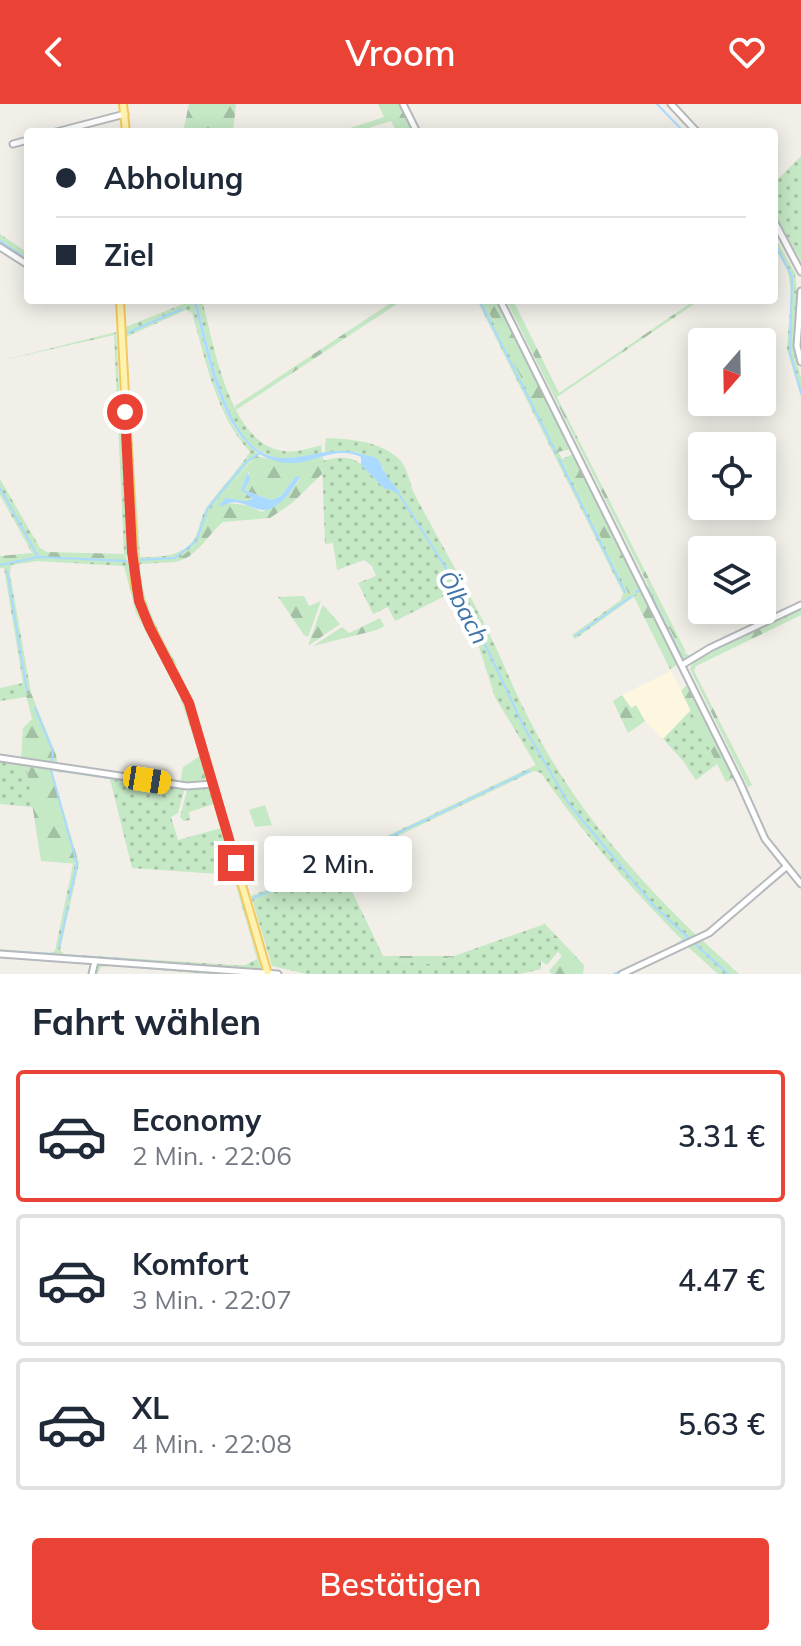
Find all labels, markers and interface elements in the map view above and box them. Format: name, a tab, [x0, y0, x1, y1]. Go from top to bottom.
icon: back	[32, 30, 76, 74]
text: Vroom	[345, 30, 456, 75]
icon: heart	[725, 30, 769, 74]
text: Abholung	[104, 159, 243, 197]
text: Ziel	[104, 236, 154, 274]
north arrow	[688, 328, 776, 416]
map controls	[688, 328, 776, 624]
route start	[107, 394, 143, 430]
button: locate	[688, 432, 776, 520]
button: layers	[688, 536, 776, 624]
water label: Ölbach	[432, 565, 496, 649]
car	[121, 764, 173, 796]
callout: 2 Min.	[264, 835, 412, 891]
route end	[218, 845, 254, 881]
text: 2 Min.	[301, 847, 375, 880]
text: Fahrt wählen	[32, 999, 261, 1044]
icon: car	[36, 1100, 108, 1172]
text: Economy	[132, 1101, 261, 1139]
text: 3.31 €	[678, 1117, 765, 1155]
text: 2 Min. · 22:06	[132, 1139, 292, 1172]
icon: car	[36, 1244, 108, 1316]
text: Komfort	[132, 1245, 249, 1283]
text: 4.47 €	[678, 1261, 765, 1299]
text: 3 Min. · 22:07	[132, 1283, 292, 1316]
icon: car	[36, 1388, 108, 1460]
text: XL	[132, 1389, 169, 1427]
text: 5.63 €	[678, 1405, 765, 1443]
text: 4 Min. · 22:08	[132, 1427, 292, 1460]
button: Bestätigen	[32, 1538, 769, 1630]

